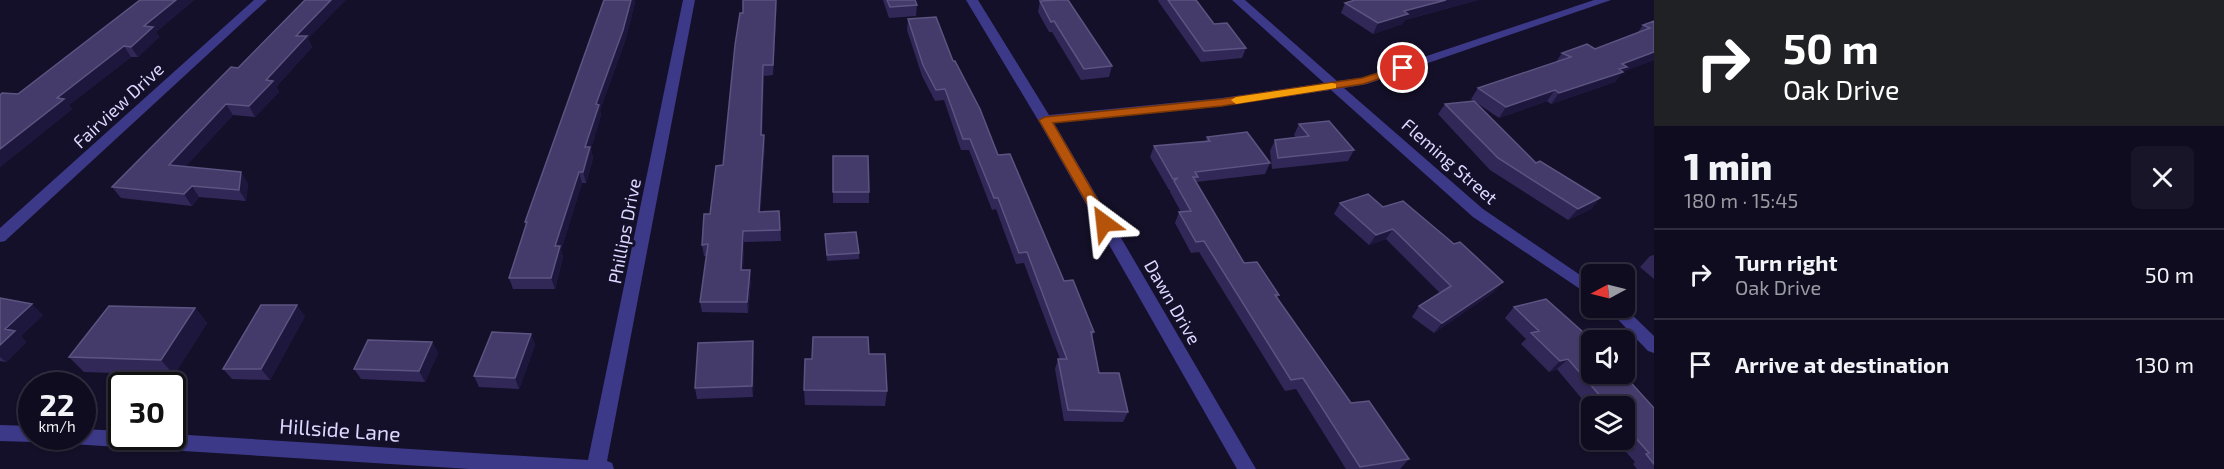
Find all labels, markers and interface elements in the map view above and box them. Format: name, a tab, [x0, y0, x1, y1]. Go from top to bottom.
text: 50 m	[1783, 22, 1879, 72]
icon: right	[1684, 24, 1762, 102]
pin	[1377, 42, 1428, 93]
icon: arrive	[1386, 51, 1419, 84]
street label: Fairview Drive	[68, 57, 168, 153]
text: Oak Drive	[1783, 73, 1899, 105]
street label: Fleming Street	[1398, 114, 1502, 209]
text: 1 min	[1684, 144, 1772, 187]
button: close	[2131, 146, 2194, 209]
street label: Phillips Drive	[603, 176, 645, 286]
text: 180 m · 15:45	[1684, 188, 1798, 212]
position arrow	[1072, 191, 1136, 255]
text: Turn right	[1735, 249, 1837, 275]
street label: Dawn Drive	[1140, 256, 1206, 348]
icon: right	[1684, 258, 1717, 291]
text: 50 m	[2145, 261, 2194, 287]
north arrow	[1581, 264, 1635, 318]
map controls	[1581, 264, 1635, 450]
text: Oak Drive	[1735, 275, 1821, 299]
button: sound	[1581, 330, 1635, 384]
icon: arrive	[1684, 348, 1717, 381]
text: Arrive at destination	[1735, 351, 1949, 377]
text: 130 m	[2136, 351, 2194, 377]
speed limit sign: 30	[108, 372, 186, 450]
text: 22	[40, 386, 74, 422]
button: layers	[1581, 396, 1635, 450]
street label: Hillside Lane	[279, 412, 401, 446]
text: km/h	[38, 417, 76, 435]

